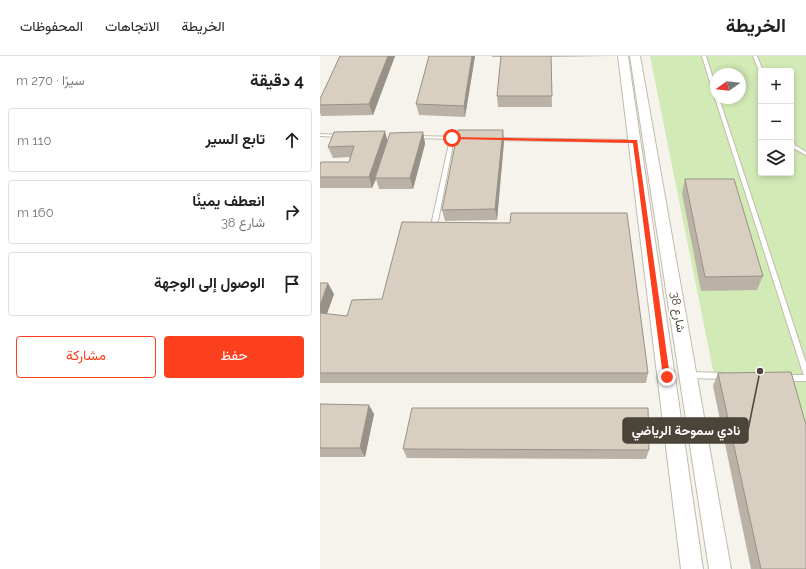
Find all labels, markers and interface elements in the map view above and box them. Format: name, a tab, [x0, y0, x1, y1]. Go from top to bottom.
text: الخريطة	[726, 14, 786, 36]
text: المحفوظات	[20, 18, 83, 34]
text: الاتجاهات	[105, 18, 159, 34]
text: الخريطة	[181, 18, 225, 34]
north arrow	[710, 68, 746, 104]
map controls	[758, 68, 794, 176]
button: +	[758, 68, 794, 104]
text: 4 دقيقة	[250, 70, 304, 90]
text: سيرًا · 270 m	[16, 73, 85, 88]
button: −	[758, 104, 794, 140]
icon: ahead	[281, 129, 303, 151]
route start	[443, 129, 461, 147]
text: تابع السير	[205, 130, 265, 148]
text: 110 m	[17, 133, 51, 148]
button: layers	[758, 140, 794, 176]
text: انعطف يمينًا	[192, 192, 265, 210]
icon: right	[281, 201, 303, 223]
text: 160 m	[17, 205, 54, 220]
text: شارع 38	[221, 215, 265, 230]
icon: arrive	[281, 273, 303, 295]
text: الوصول إلى الوجهة	[154, 274, 265, 292]
street label: شارع 38	[666, 291, 688, 334]
button: مشاركة	[16, 336, 156, 378]
button: حفظ	[164, 336, 304, 378]
route end	[658, 368, 676, 386]
callout: نادي سموحة الرياضي	[623, 418, 748, 443]
text: نادي سموحة الرياضي	[632, 423, 741, 441]

